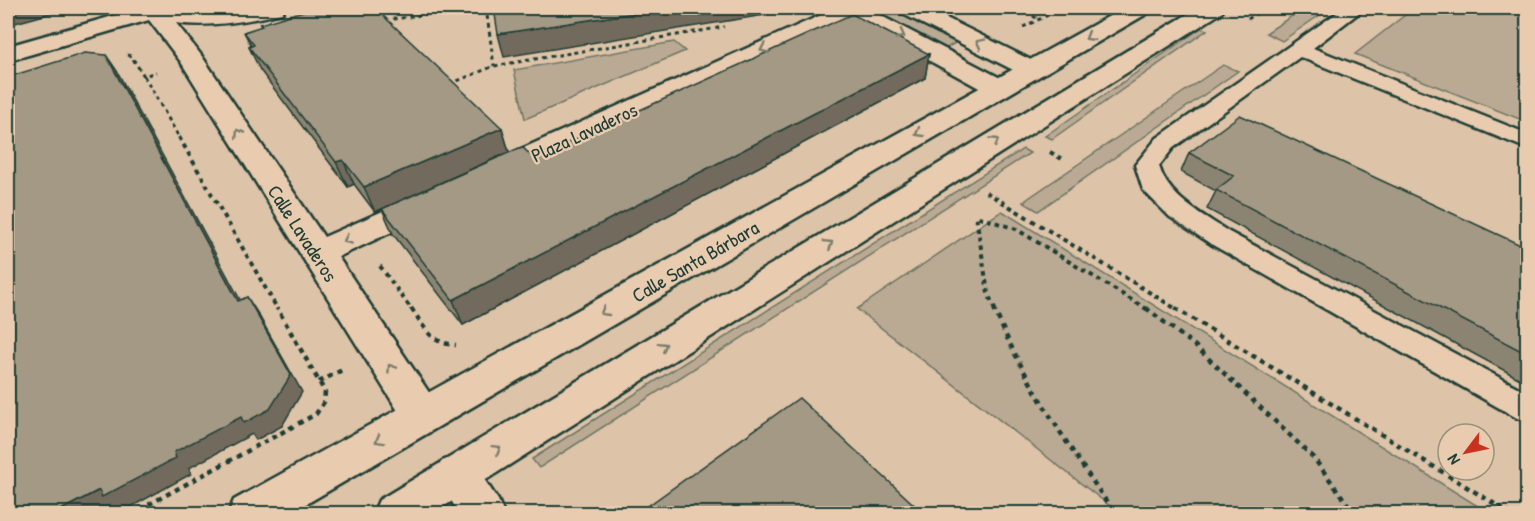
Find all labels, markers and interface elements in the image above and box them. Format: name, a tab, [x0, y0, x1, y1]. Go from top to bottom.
one-way arrow	[895, 28, 905, 39]
one-way arrow	[1085, 29, 1095, 41]
one-way arrow	[975, 39, 986, 51]
one-way arrow	[759, 42, 770, 54]
street label: Plaza Lavaderos	[527, 96, 642, 168]
one-way arrow	[915, 126, 925, 137]
one-way arrow	[234, 129, 246, 139]
one-way arrow	[988, 137, 999, 148]
street label: Calle Lavaderos	[262, 179, 345, 287]
street label: Calle Santa Bárbara	[626, 214, 764, 308]
one-way arrow	[342, 233, 353, 245]
one-way arrow	[823, 239, 833, 251]
one-way arrow	[600, 305, 610, 316]
one-way arrow	[657, 342, 667, 354]
one-way arrow	[388, 363, 399, 374]
north arrow	[1436, 422, 1496, 482]
one-way arrow	[375, 432, 385, 444]
one-way arrow	[491, 445, 501, 457]
text: N	[1441, 450, 1465, 469]

